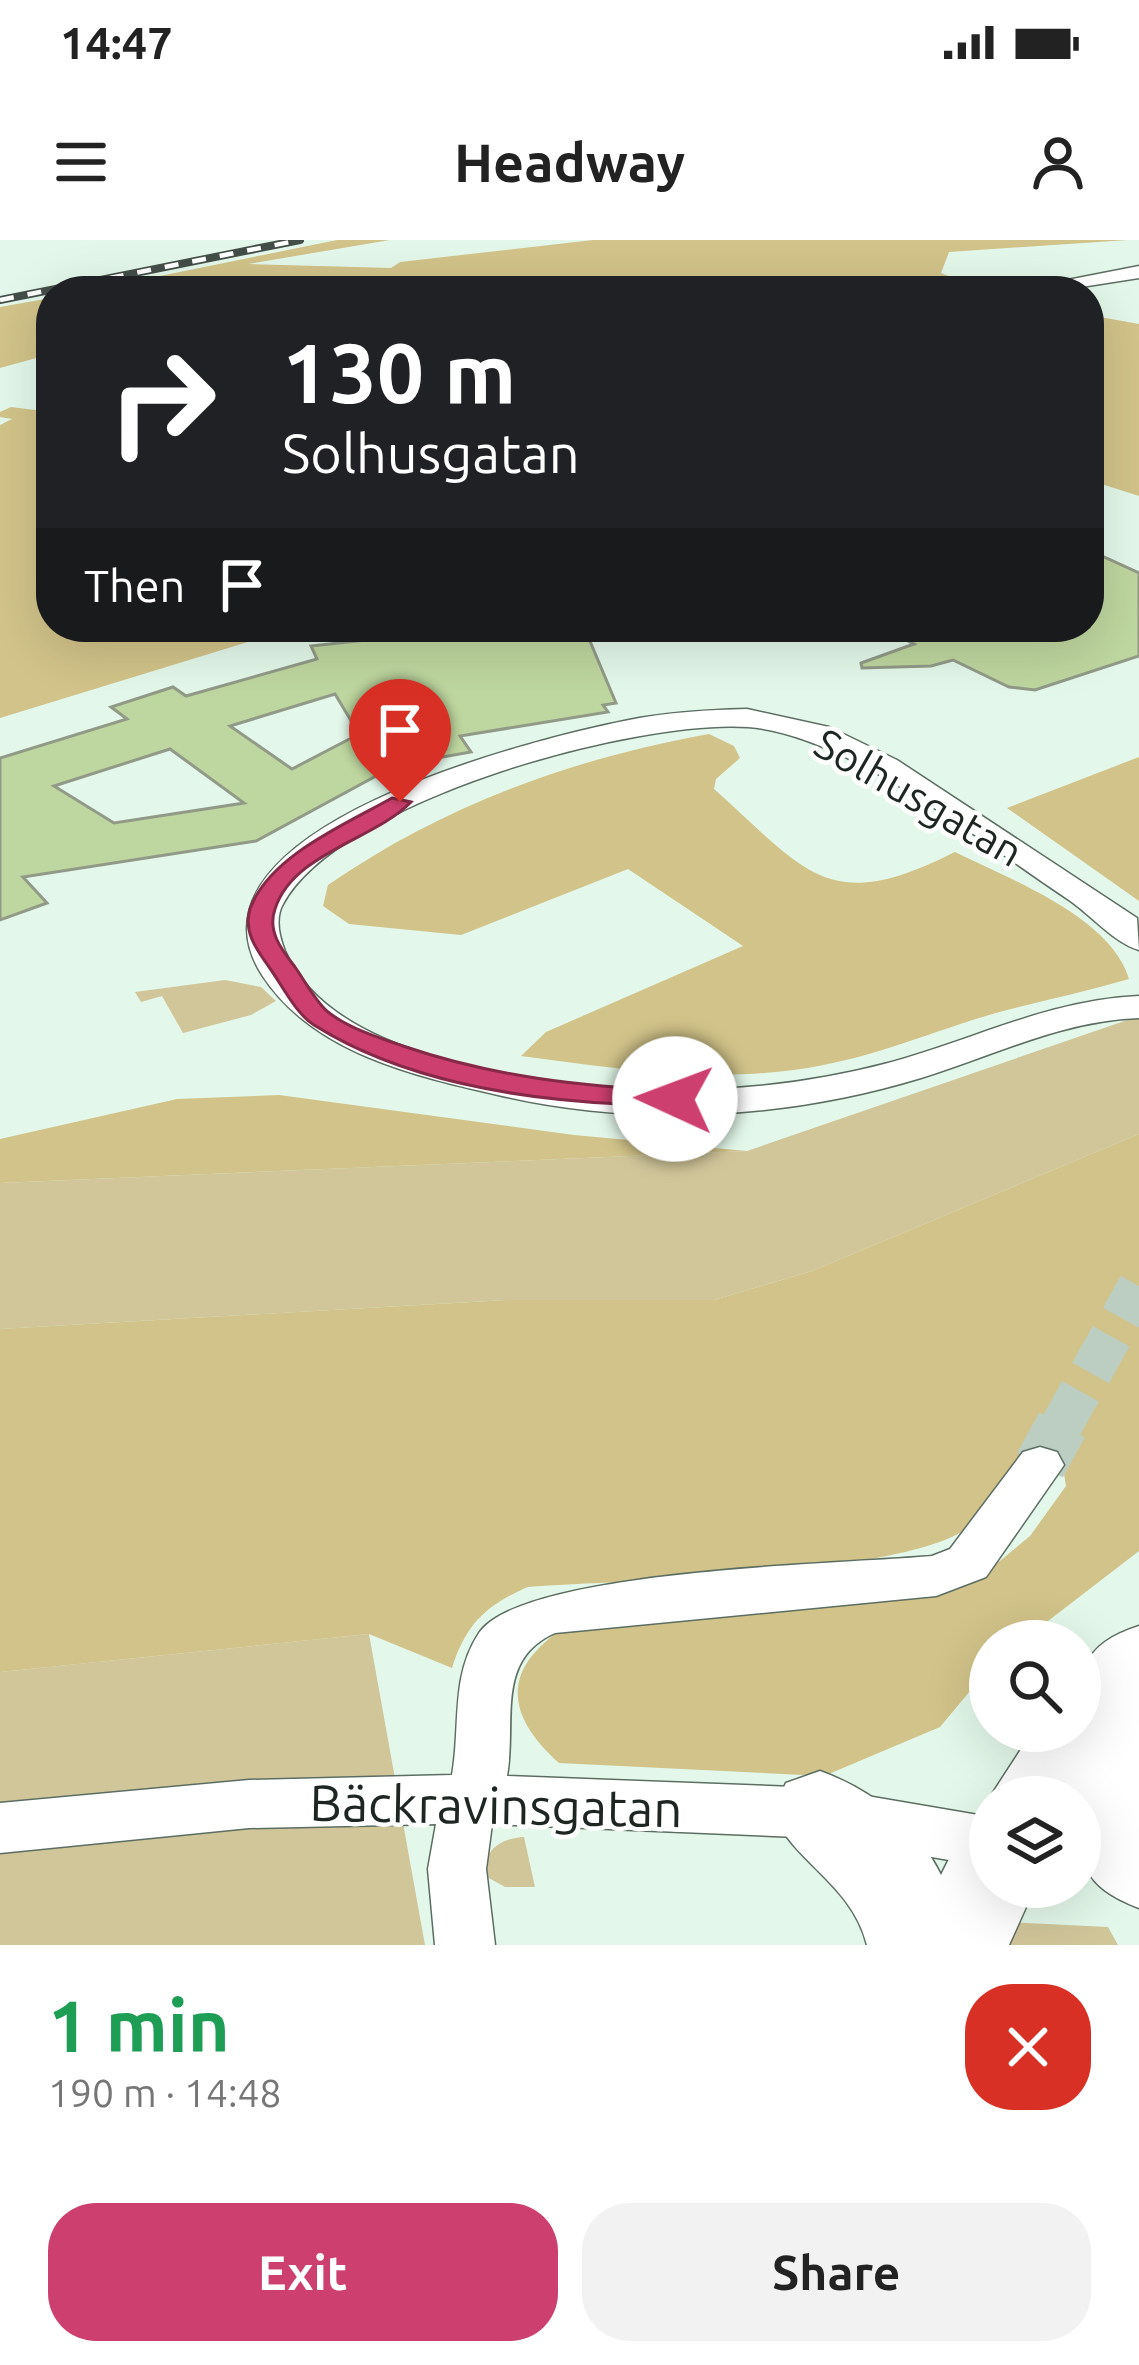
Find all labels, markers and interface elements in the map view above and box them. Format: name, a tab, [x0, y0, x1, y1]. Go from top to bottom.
text: 14:47	[60, 17, 173, 68]
icon: menu	[48, 129, 114, 195]
icon: person	[1025, 129, 1091, 195]
text: Headway	[454, 132, 685, 192]
icon: right	[84, 324, 240, 480]
text: 130 m	[282, 325, 516, 419]
text: Solhusgatan	[282, 423, 580, 483]
icon: arrive	[209, 552, 275, 618]
text: Then	[84, 560, 185, 611]
pin	[349, 679, 451, 802]
icon: arrive	[367, 697, 433, 763]
street label: Solhusgatan	[807, 719, 1031, 875]
position arrow	[612, 1036, 738, 1162]
map controls	[969, 1620, 1101, 1908]
button: search	[969, 1620, 1101, 1752]
street label: Bäckravinsgatan	[309, 1773, 683, 1837]
button: layers	[969, 1776, 1101, 1908]
button: close	[965, 1984, 1091, 2110]
text: 1 min	[48, 1985, 230, 2066]
text: 190 m · 14:48	[48, 2071, 282, 2114]
button: Exit	[48, 2203, 558, 2341]
button: Share	[582, 2203, 1091, 2341]

